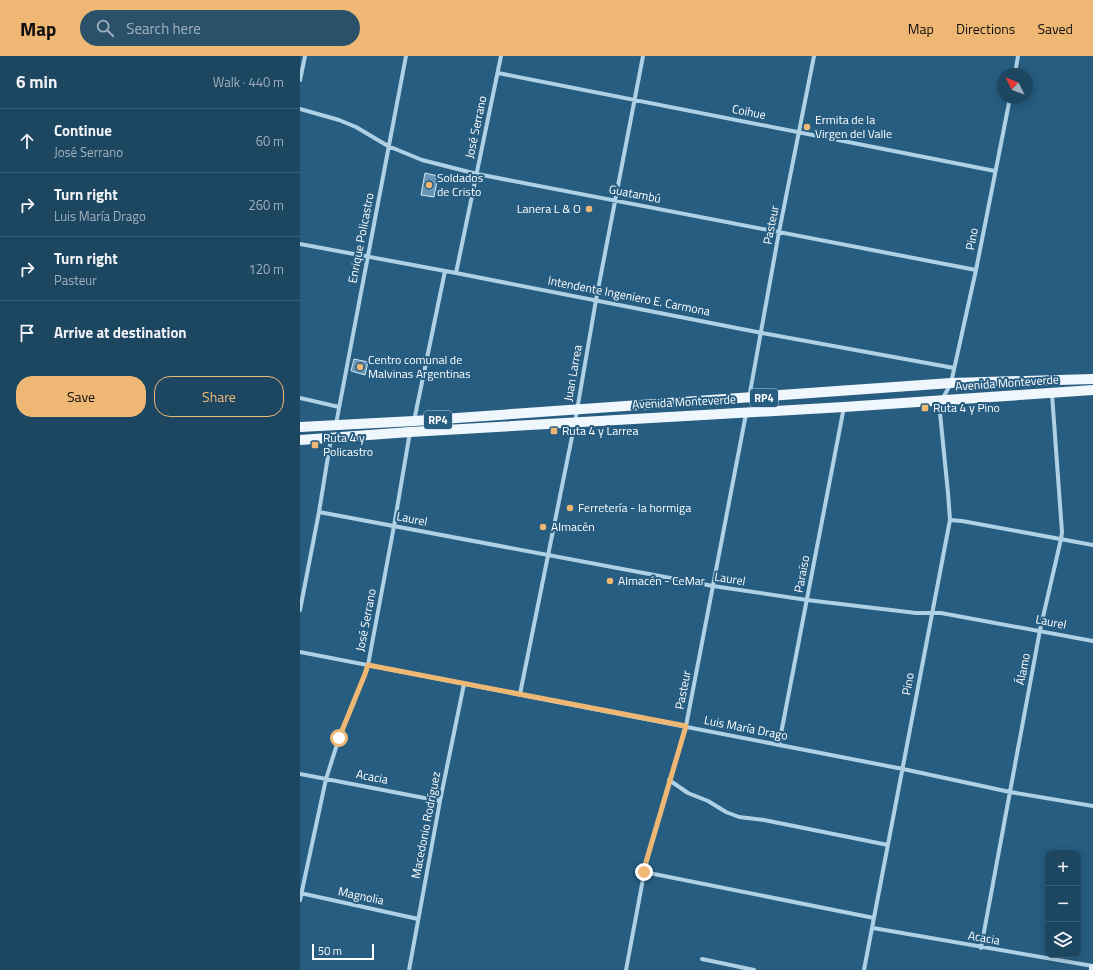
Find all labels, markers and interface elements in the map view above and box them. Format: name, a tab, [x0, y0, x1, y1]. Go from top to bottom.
search box	[80, 10, 360, 46]
text: Map	[20, 14, 56, 43]
icon: search	[94, 17, 116, 39]
text: Search here	[126, 17, 201, 40]
text: Map	[908, 18, 934, 39]
text: Directions	[956, 18, 1015, 39]
text: Saved	[1037, 18, 1073, 39]
north arrow	[997, 68, 1033, 104]
text: 6 min	[16, 69, 57, 95]
text: Walk · 440 m	[213, 72, 284, 92]
street label: José Serrano	[460, 94, 491, 160]
street label: Coihue	[730, 99, 768, 124]
place label: Ermita de la Virgen del Valle	[815, 110, 892, 143]
text: Continue	[54, 119, 112, 142]
marker: Ermita de la Virgen del Valle	[802, 122, 812, 132]
icon: ahead	[16, 130, 38, 152]
text: 60 m	[256, 131, 284, 151]
text: José Serrano	[54, 142, 123, 162]
place label: Soldados de Cristo	[437, 168, 484, 201]
street label: Guatambú	[607, 179, 663, 208]
marker: Soldados de Cristo	[424, 180, 434, 190]
text: Turn right	[54, 183, 118, 206]
street label: Enrique Policastro	[342, 191, 379, 285]
icon: right	[16, 194, 38, 216]
text: 260 m	[248, 195, 284, 215]
place label: Lanera L & O	[517, 199, 581, 218]
marker: Lanera L & O	[584, 204, 594, 214]
street label: Pasteur	[757, 204, 784, 246]
text: Luis María Drago	[54, 206, 146, 226]
street label: Pino	[960, 226, 983, 252]
text: Turn right	[54, 247, 118, 270]
icon: right	[16, 258, 38, 280]
text: 120 m	[248, 259, 284, 279]
text: Pasteur	[54, 270, 97, 290]
street label: Intendente Ingeniero E. Carmona	[546, 270, 712, 321]
text: Arrive at destination	[54, 321, 187, 344]
icon: arrive	[16, 322, 38, 344]
street label: Juan Larrea	[558, 343, 587, 403]
place label: Centro comunal de Malvinas Argentinas	[368, 350, 471, 383]
marker: Centro comunal de Malvinas Argentinas	[355, 362, 365, 372]
street label: Avenida Monteverde	[955, 369, 1059, 396]
button: Save	[16, 376, 146, 417]
button: Share	[154, 376, 284, 417]
street label: Avenida Monteverde	[632, 389, 736, 414]
road number: RP4	[750, 389, 778, 407]
place label: Ruta 4 y Pino	[933, 398, 1000, 417]
marker: Ruta 4 y Pino	[920, 403, 930, 413]
road number: RP4	[424, 411, 452, 429]
place label: Ruta 4 y Larrea	[562, 421, 638, 440]
marker: Ruta 4 y Larrea	[549, 426, 559, 436]
place label: Ruta 4 y Policastro	[323, 428, 373, 461]
marker: Ruta 4 y Policastro	[310, 440, 320, 450]
place label: Ferretería - la hormiga	[578, 498, 691, 517]
marker: Ferretería - la hormiga	[565, 503, 575, 513]
street label: Laurel	[395, 506, 429, 531]
place label: Almacén	[551, 517, 595, 536]
marker: Almacén	[538, 522, 548, 532]
street label: Paraíso	[789, 554, 814, 594]
street label: Laurel	[713, 567, 747, 590]
place label: Almacén - CeMar	[618, 571, 705, 590]
marker: Almacén - CeMar	[605, 576, 615, 586]
street label: José Serrano	[350, 587, 381, 653]
street label: Laurel	[1034, 609, 1068, 634]
street label: Álamo	[1010, 651, 1035, 687]
street label: Pasteur	[669, 669, 696, 711]
street label: Pino	[896, 671, 919, 697]
street label: Luis María Drago	[703, 710, 790, 745]
route start	[330, 729, 348, 747]
street label: Acacia	[354, 764, 390, 789]
street label: Macedonio Rodríguez	[406, 770, 445, 880]
map controls	[1045, 850, 1081, 958]
button: +	[1045, 850, 1081, 886]
route end	[635, 863, 653, 881]
street label: Magnolia	[336, 881, 386, 910]
button: −	[1045, 886, 1081, 922]
button: layers	[1045, 922, 1081, 958]
street label: Acacia	[967, 925, 1002, 950]
scale bar	[312, 942, 374, 961]
text: 50 m	[318, 943, 342, 959]

